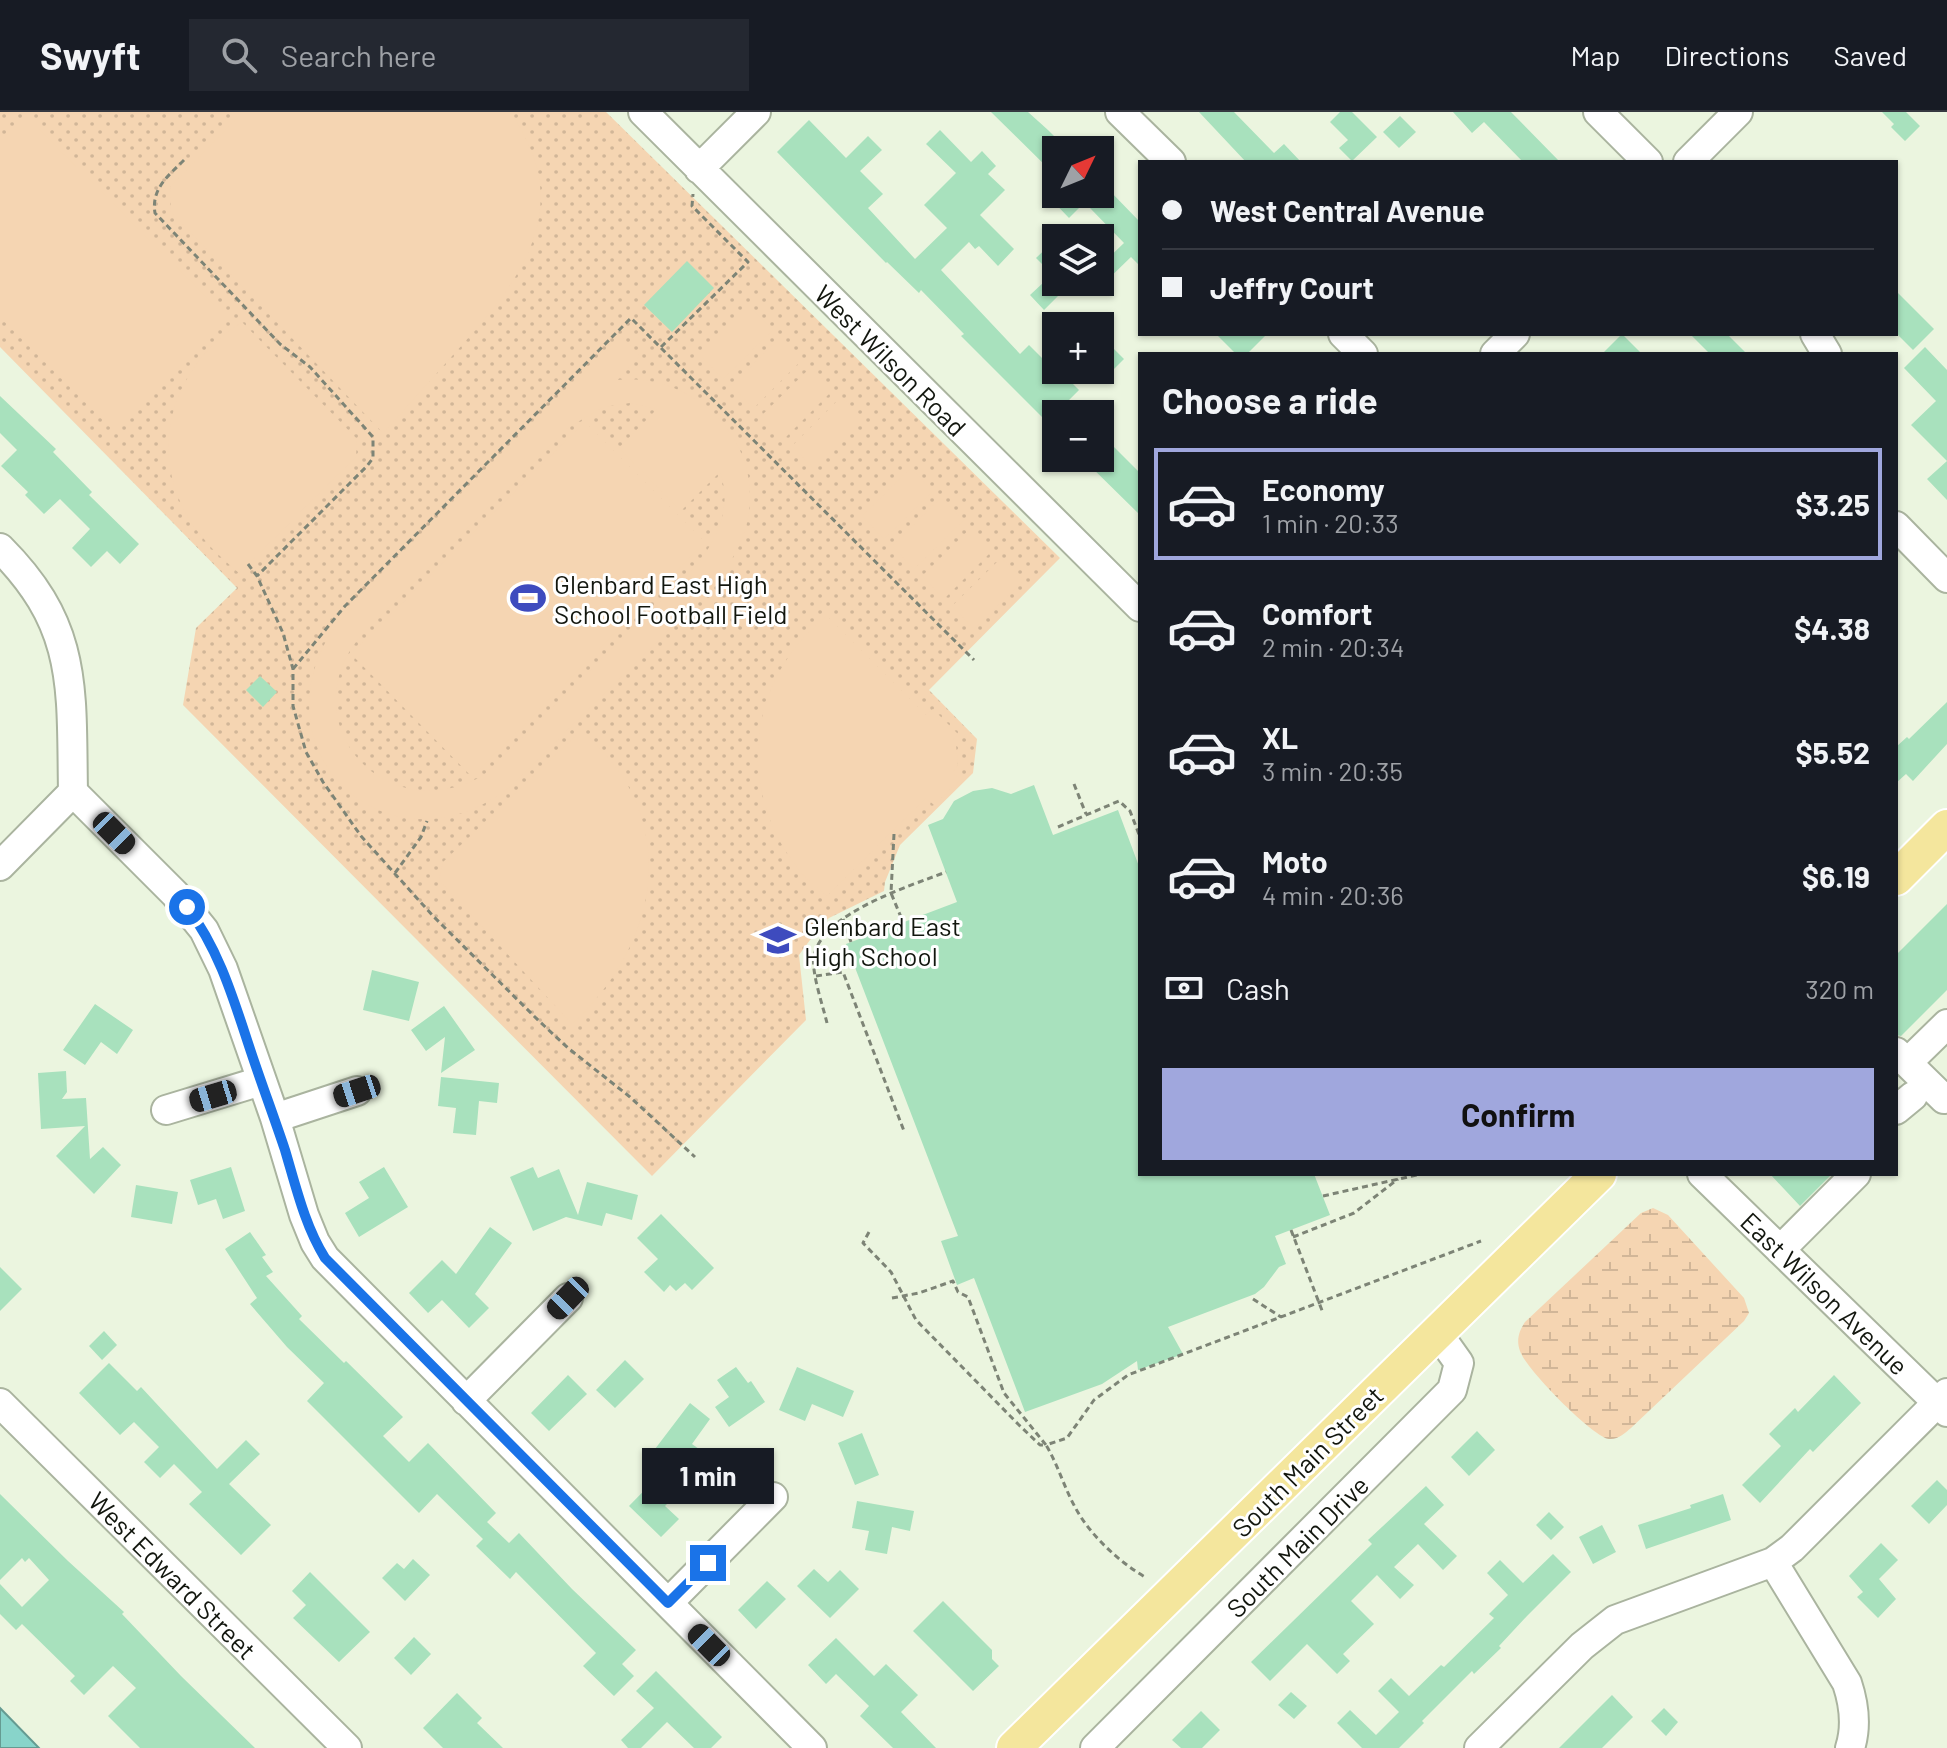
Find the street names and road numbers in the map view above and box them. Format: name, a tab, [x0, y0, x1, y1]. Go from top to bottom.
street label: West Wilson Road	[809, 278, 973, 442]
street label: East Wilson Avenue	[1735, 1205, 1915, 1381]
street label: South Main Street	[1225, 1379, 1389, 1543]
street label: South Main Drive	[1220, 1469, 1374, 1623]
street label: West Edward Street	[83, 1485, 263, 1665]

